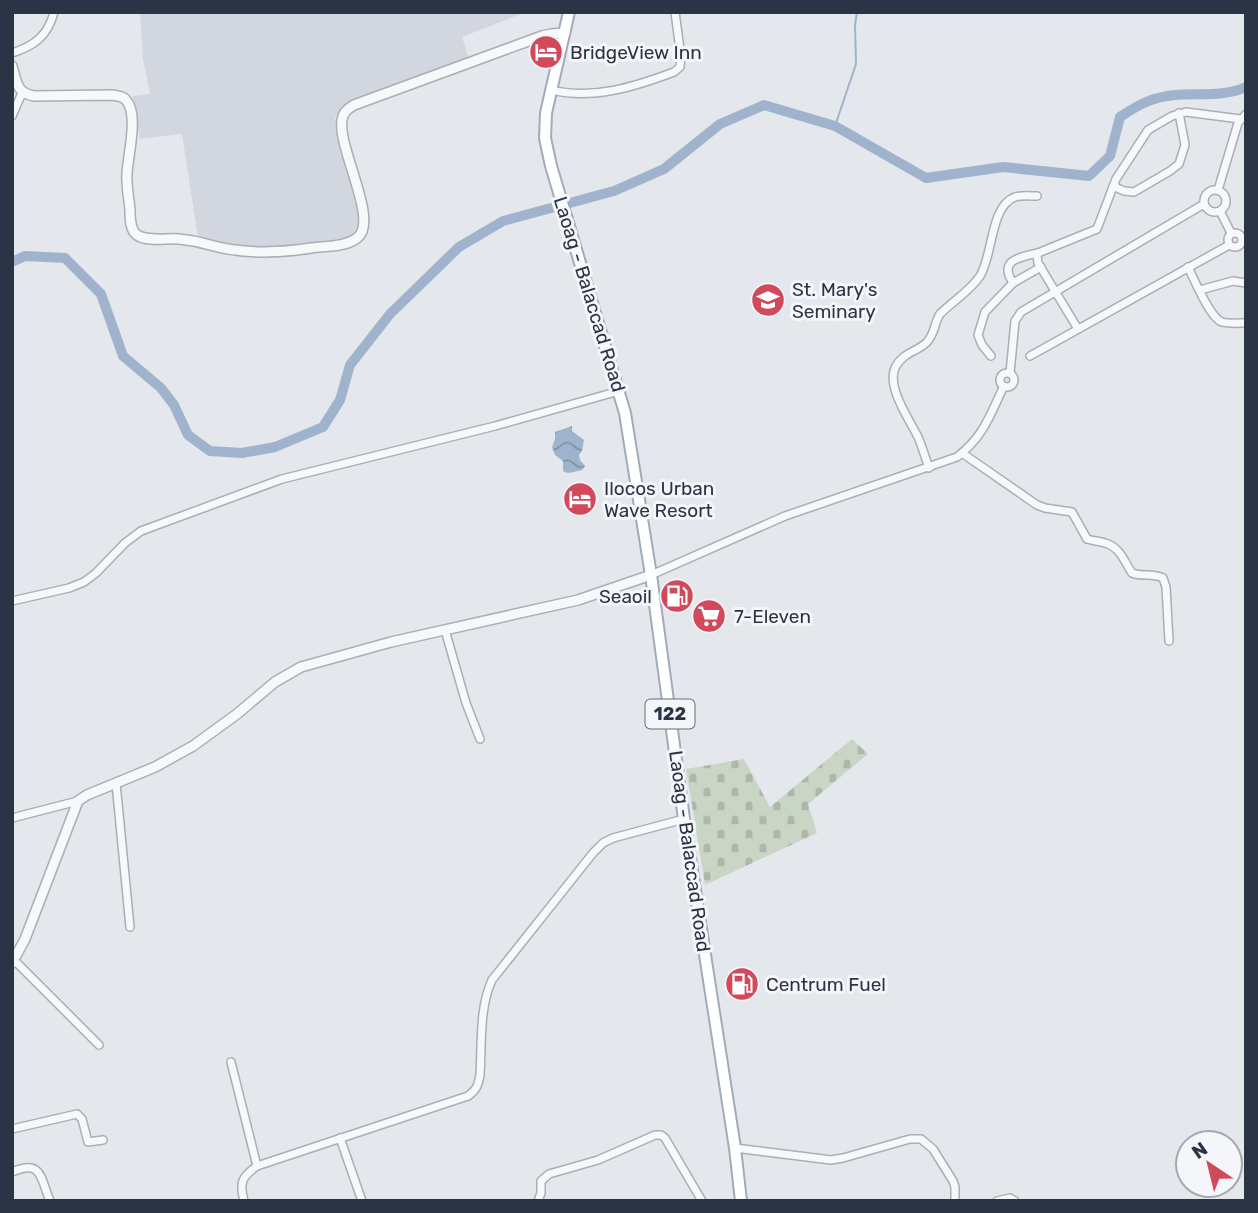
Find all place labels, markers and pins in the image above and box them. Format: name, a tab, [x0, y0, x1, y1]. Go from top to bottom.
hotel icon: BridgeView Inn	[527, 33, 565, 71]
place label: BridgeView Inn	[570, 41, 702, 64]
place label: St. Mary's Seminary	[792, 278, 877, 323]
school or university icon: St. Mary's Seminary	[749, 281, 787, 319]
place label: Ilocos Urban Wave Resort	[604, 477, 714, 522]
hotel icon: Ilocos Urban Wave Resort	[561, 480, 599, 518]
fuel station icon: Seaoil	[658, 577, 696, 615]
place label: Seaoil	[599, 585, 652, 608]
supermarket icon: 7-Eleven	[690, 597, 728, 635]
place label: 7-Eleven	[734, 605, 811, 628]
fuel station icon: Centrum Fuel	[723, 965, 761, 1003]
place label: Centrum Fuel	[766, 973, 886, 996]

